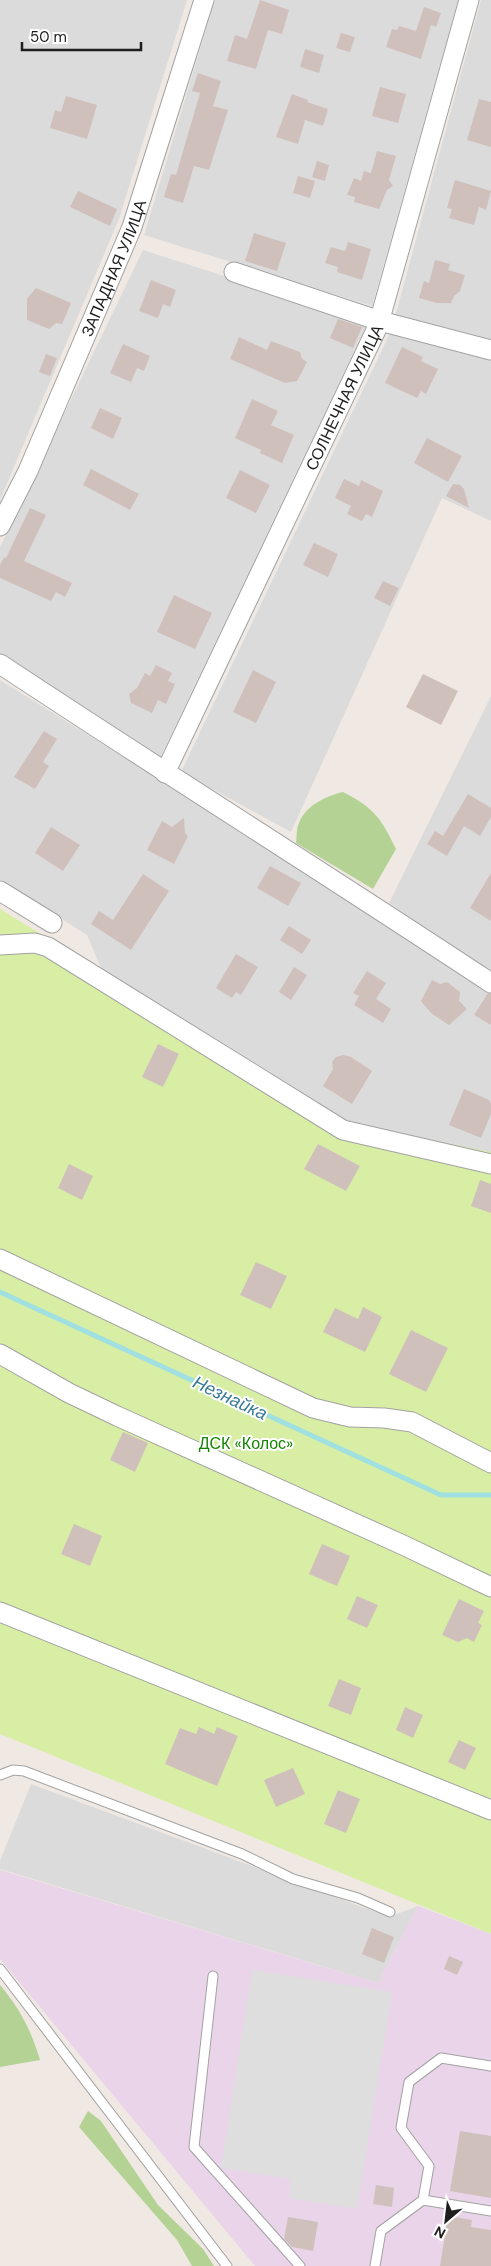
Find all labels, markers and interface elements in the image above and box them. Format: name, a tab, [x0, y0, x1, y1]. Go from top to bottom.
scale bar	[22, 20, 141, 52]
text: 50 m	[30, 27, 67, 47]
street label: ЗАПАДНАЯ УЛИЦА	[77, 197, 151, 340]
street label: СОЛНЕЧНАЯ УЛИЦА	[301, 321, 388, 474]
water label: Незнайка	[189, 1370, 271, 1426]
park label: ДСК «Колос»	[199, 1433, 293, 1454]
north arrow	[421, 2196, 471, 2246]
text: N	[431, 2222, 449, 2243]

